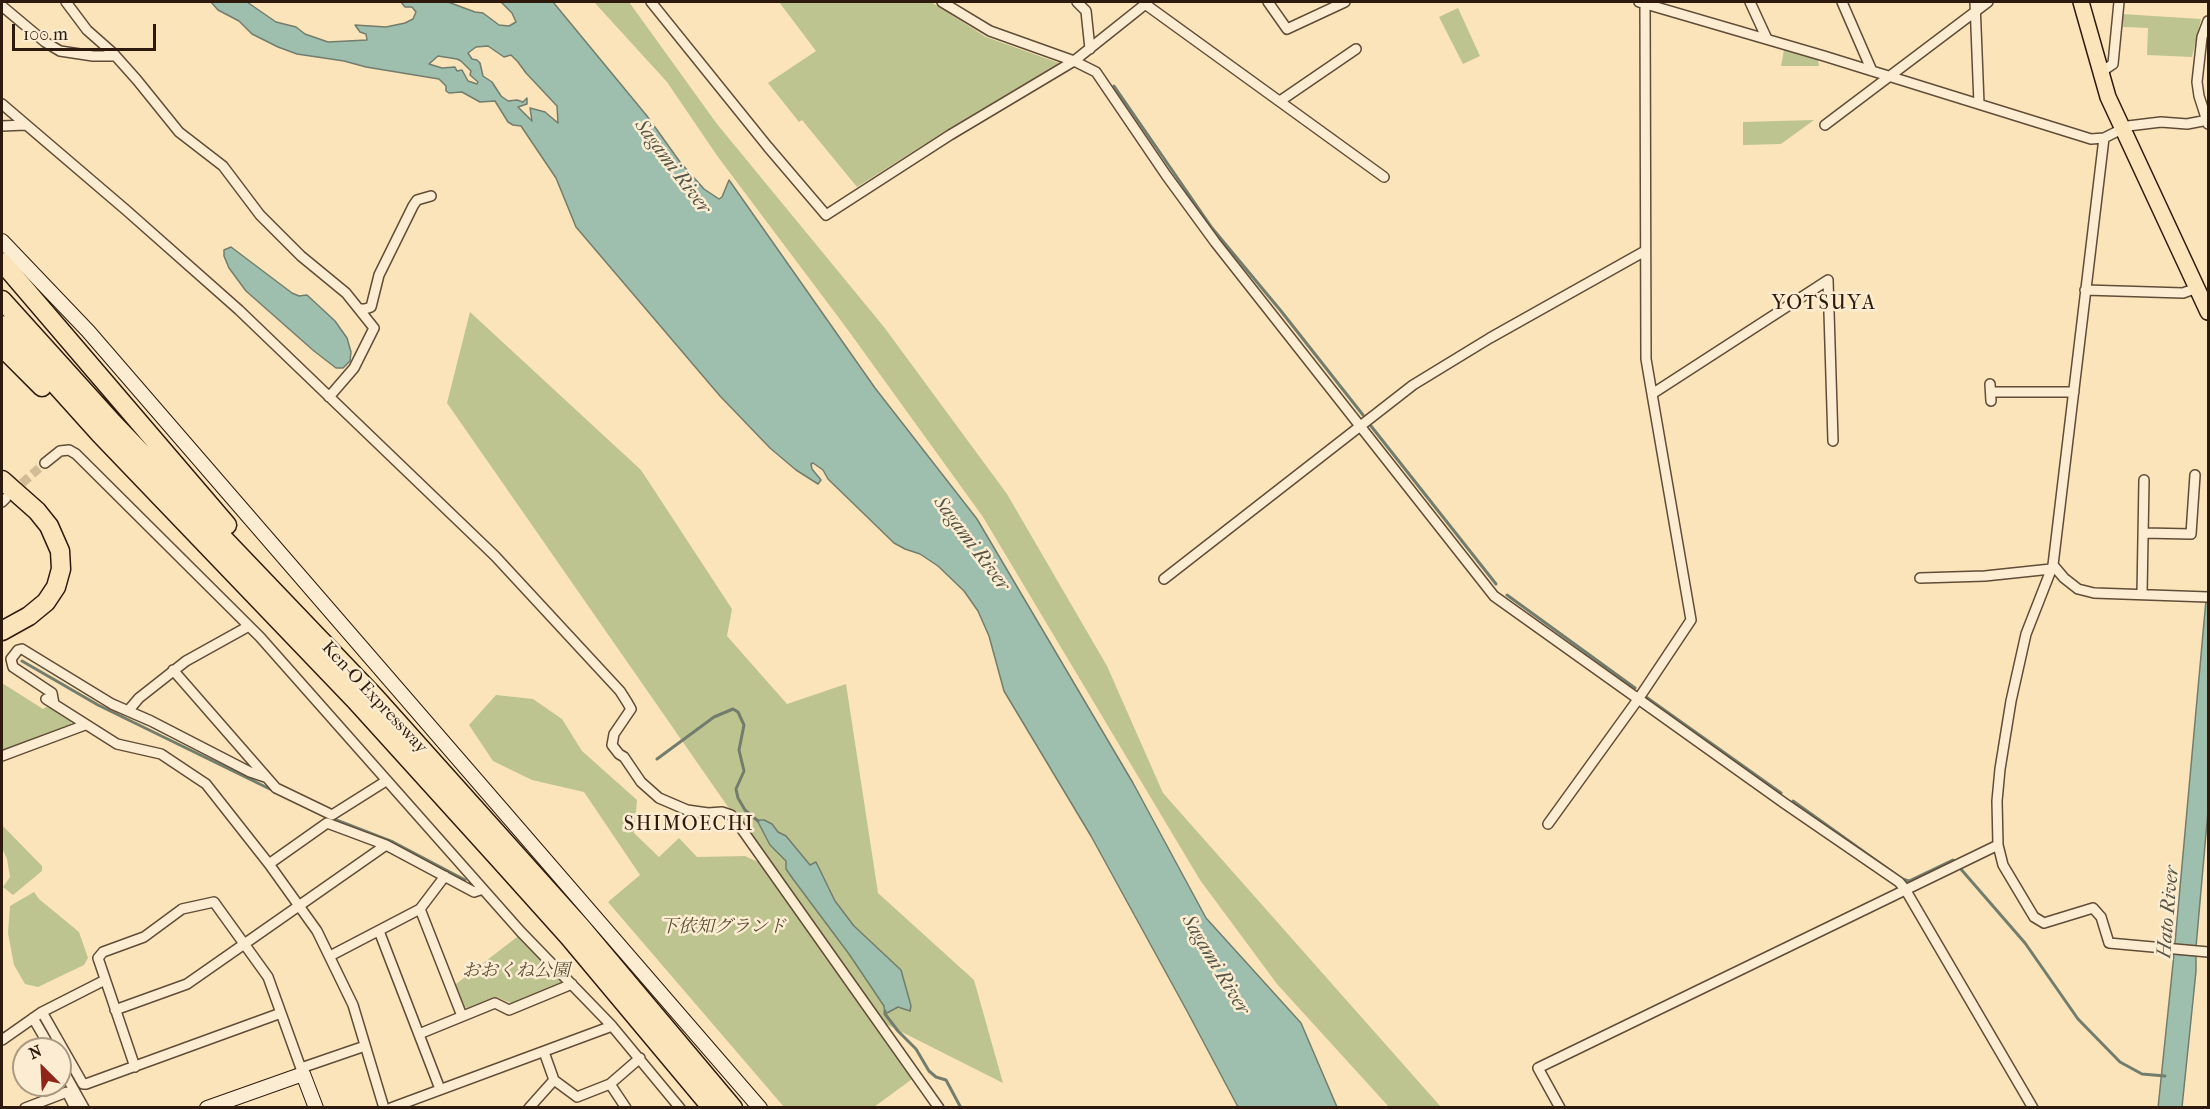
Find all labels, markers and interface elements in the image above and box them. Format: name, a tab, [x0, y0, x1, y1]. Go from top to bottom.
scale bar	[15, 12, 159, 50]
text: 100 m	[23, 24, 68, 45]
water label: Sagami River	[629, 115, 715, 219]
district label: YOTSUYA	[1772, 292, 1876, 316]
water label: Sagami River	[928, 492, 1014, 596]
street label: Ken-O Expressway	[316, 637, 432, 759]
district label: SHIMOECHI	[624, 813, 754, 837]
water label: Hato River	[2153, 865, 2185, 959]
water label: Sagami River	[1176, 911, 1254, 1019]
park label: 下依知グランド	[660, 917, 786, 939]
park label: おおくね公園	[462, 961, 570, 983]
north arrow	[12, 1037, 72, 1097]
text: N	[26, 1041, 45, 1063]

